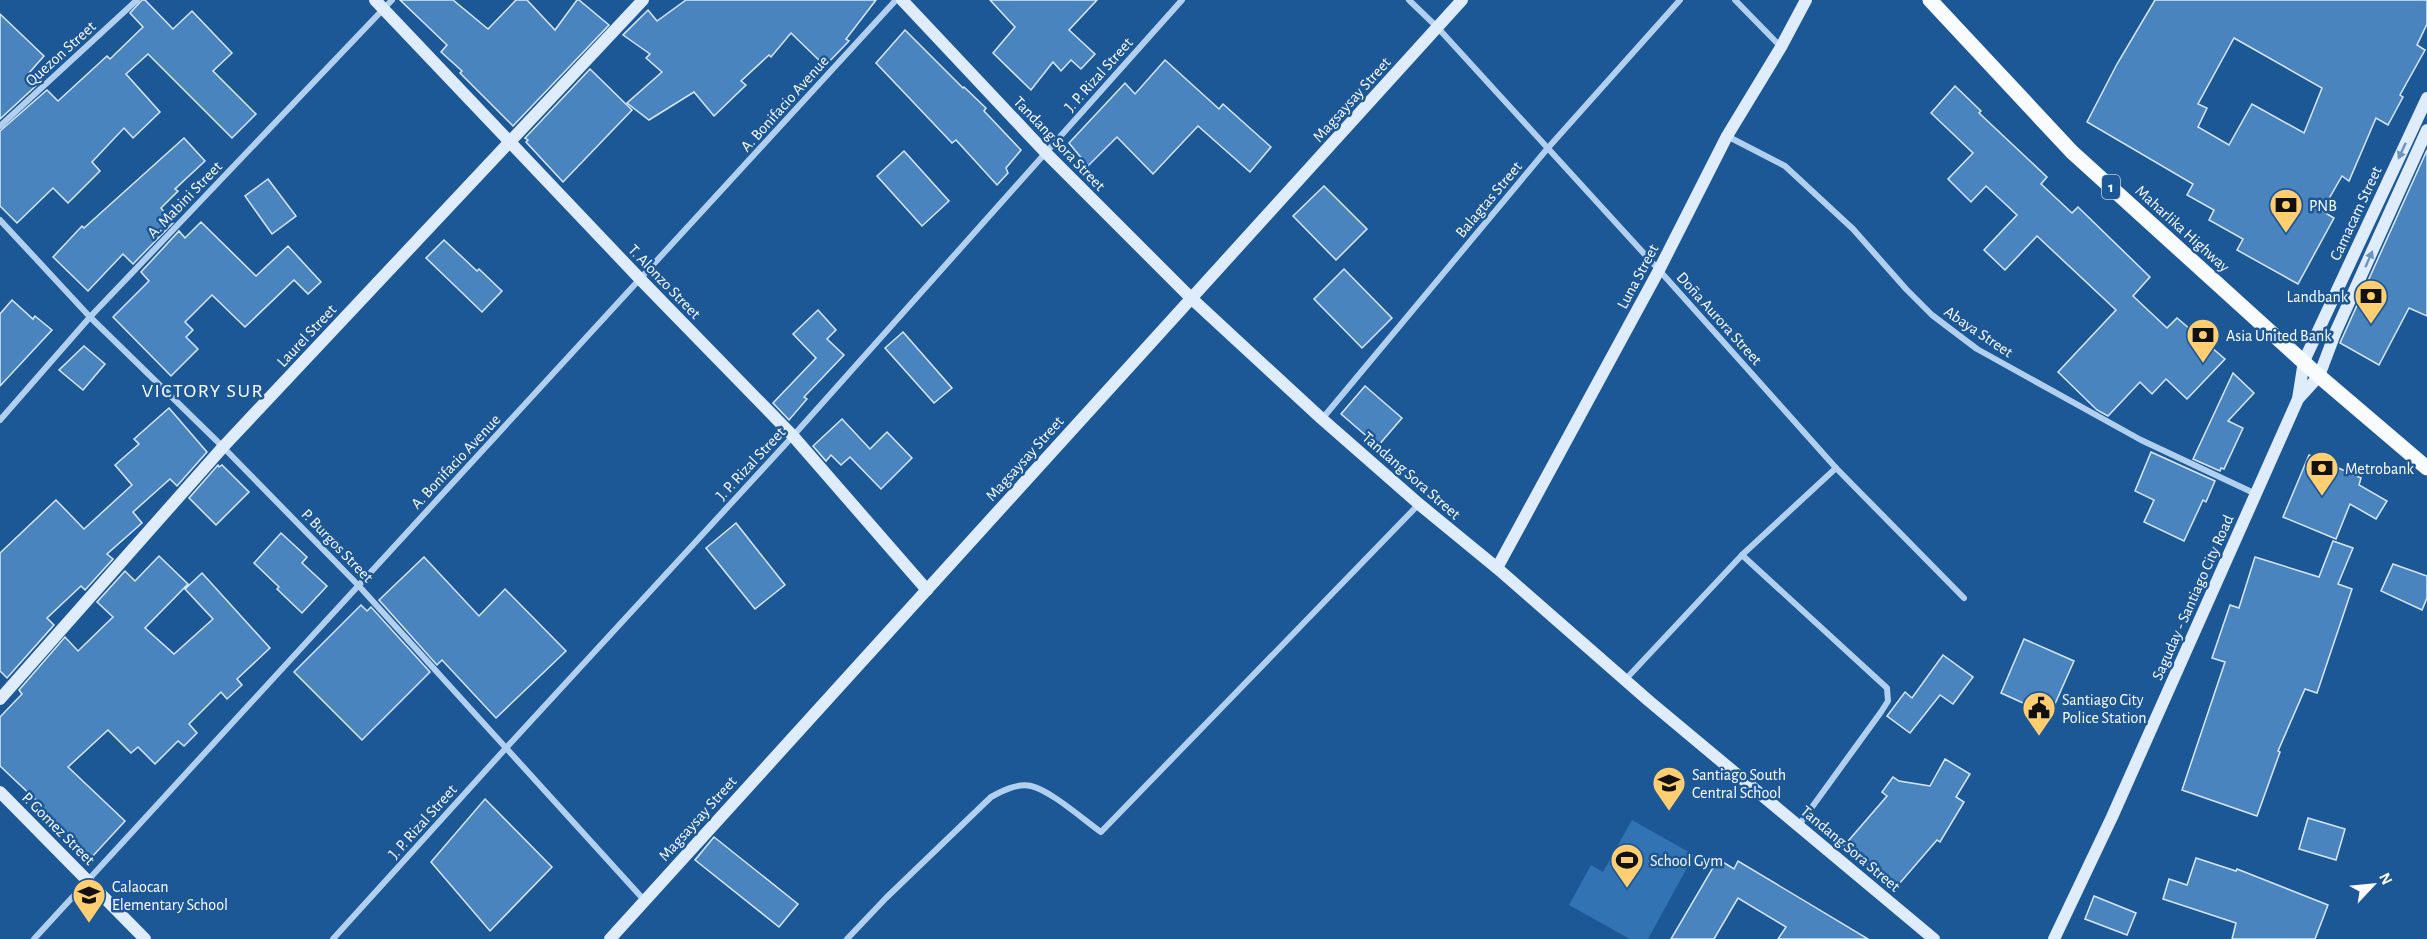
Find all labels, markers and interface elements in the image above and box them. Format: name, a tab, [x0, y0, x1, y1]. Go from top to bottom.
street label: Quezon Street	[22, 18, 100, 90]
street label: J. P. Rizal Street	[1062, 35, 1136, 115]
street label: A. Bonifacio Avenue	[738, 53, 832, 155]
street label: Magsaysay Street	[1310, 54, 1395, 146]
street label: Tandang Sora Street	[1010, 93, 1108, 194]
one-way arrow	[2398, 142, 2407, 159]
street label: A. Mabini Street	[144, 158, 225, 241]
street label: Balagtas Street	[1452, 159, 1525, 241]
street label: Camacam Street	[2327, 164, 2385, 263]
road number: 1	[2102, 175, 2120, 199]
street label: Maharlika Highway	[2131, 182, 2233, 276]
bank icon: PNB	[2268, 187, 2304, 234]
place label: PNB	[2309, 198, 2337, 214]
street label: T. Alonzo Street	[625, 241, 704, 322]
street label: Luna Street	[1614, 242, 1662, 311]
one-way arrow	[2364, 249, 2374, 267]
street label: Doña Aurora Street	[1674, 269, 1765, 368]
bank icon: Landbank	[2353, 278, 2389, 325]
place label: Landbank	[2287, 289, 2349, 305]
street label: Laurel Street	[274, 301, 339, 370]
street label: Abaya Street	[1941, 303, 2016, 361]
bank icon: Asia United Bank	[2185, 317, 2221, 364]
place label: Asia United Bank	[2226, 328, 2332, 344]
district label: VICTORY SUR	[142, 381, 264, 401]
street label: A. Bonifacio Avenue	[408, 411, 504, 512]
street label: Magsaysay Street	[983, 413, 1068, 505]
street label: J. P. Rizal Street	[713, 424, 788, 503]
street label: Tandang Sora Street	[1359, 429, 1463, 523]
bank icon: Metrobank	[2304, 450, 2340, 497]
place label: Metrobank	[2345, 461, 2415, 477]
street label: P. Burgos Street	[298, 506, 376, 586]
street label: Saguday - Santiago City Road	[2149, 512, 2238, 683]
public building icon: Santiago City Police Station	[2021, 690, 2057, 737]
place label: Santiago City Police Station	[2062, 692, 2146, 726]
school or university icon: Santiago South Central School	[1651, 765, 1687, 812]
place label: Santiago South Central School	[1692, 767, 1786, 801]
street label: Magsaysay Street	[656, 773, 741, 865]
street label: J. P. Rizal Street	[386, 782, 460, 862]
street label: P. Gomez Street	[19, 789, 98, 868]
street label: Tandang Sora Street	[1798, 803, 1903, 895]
sports icon: School Gym	[1609, 842, 1645, 889]
place label: School Gym	[1650, 853, 1723, 870]
north arrow	[2343, 855, 2403, 915]
text: N	[2376, 870, 2395, 887]
school or university icon: Calaocan Elementary School	[71, 877, 107, 924]
place label: Calaocan Elementary School	[112, 879, 228, 914]

